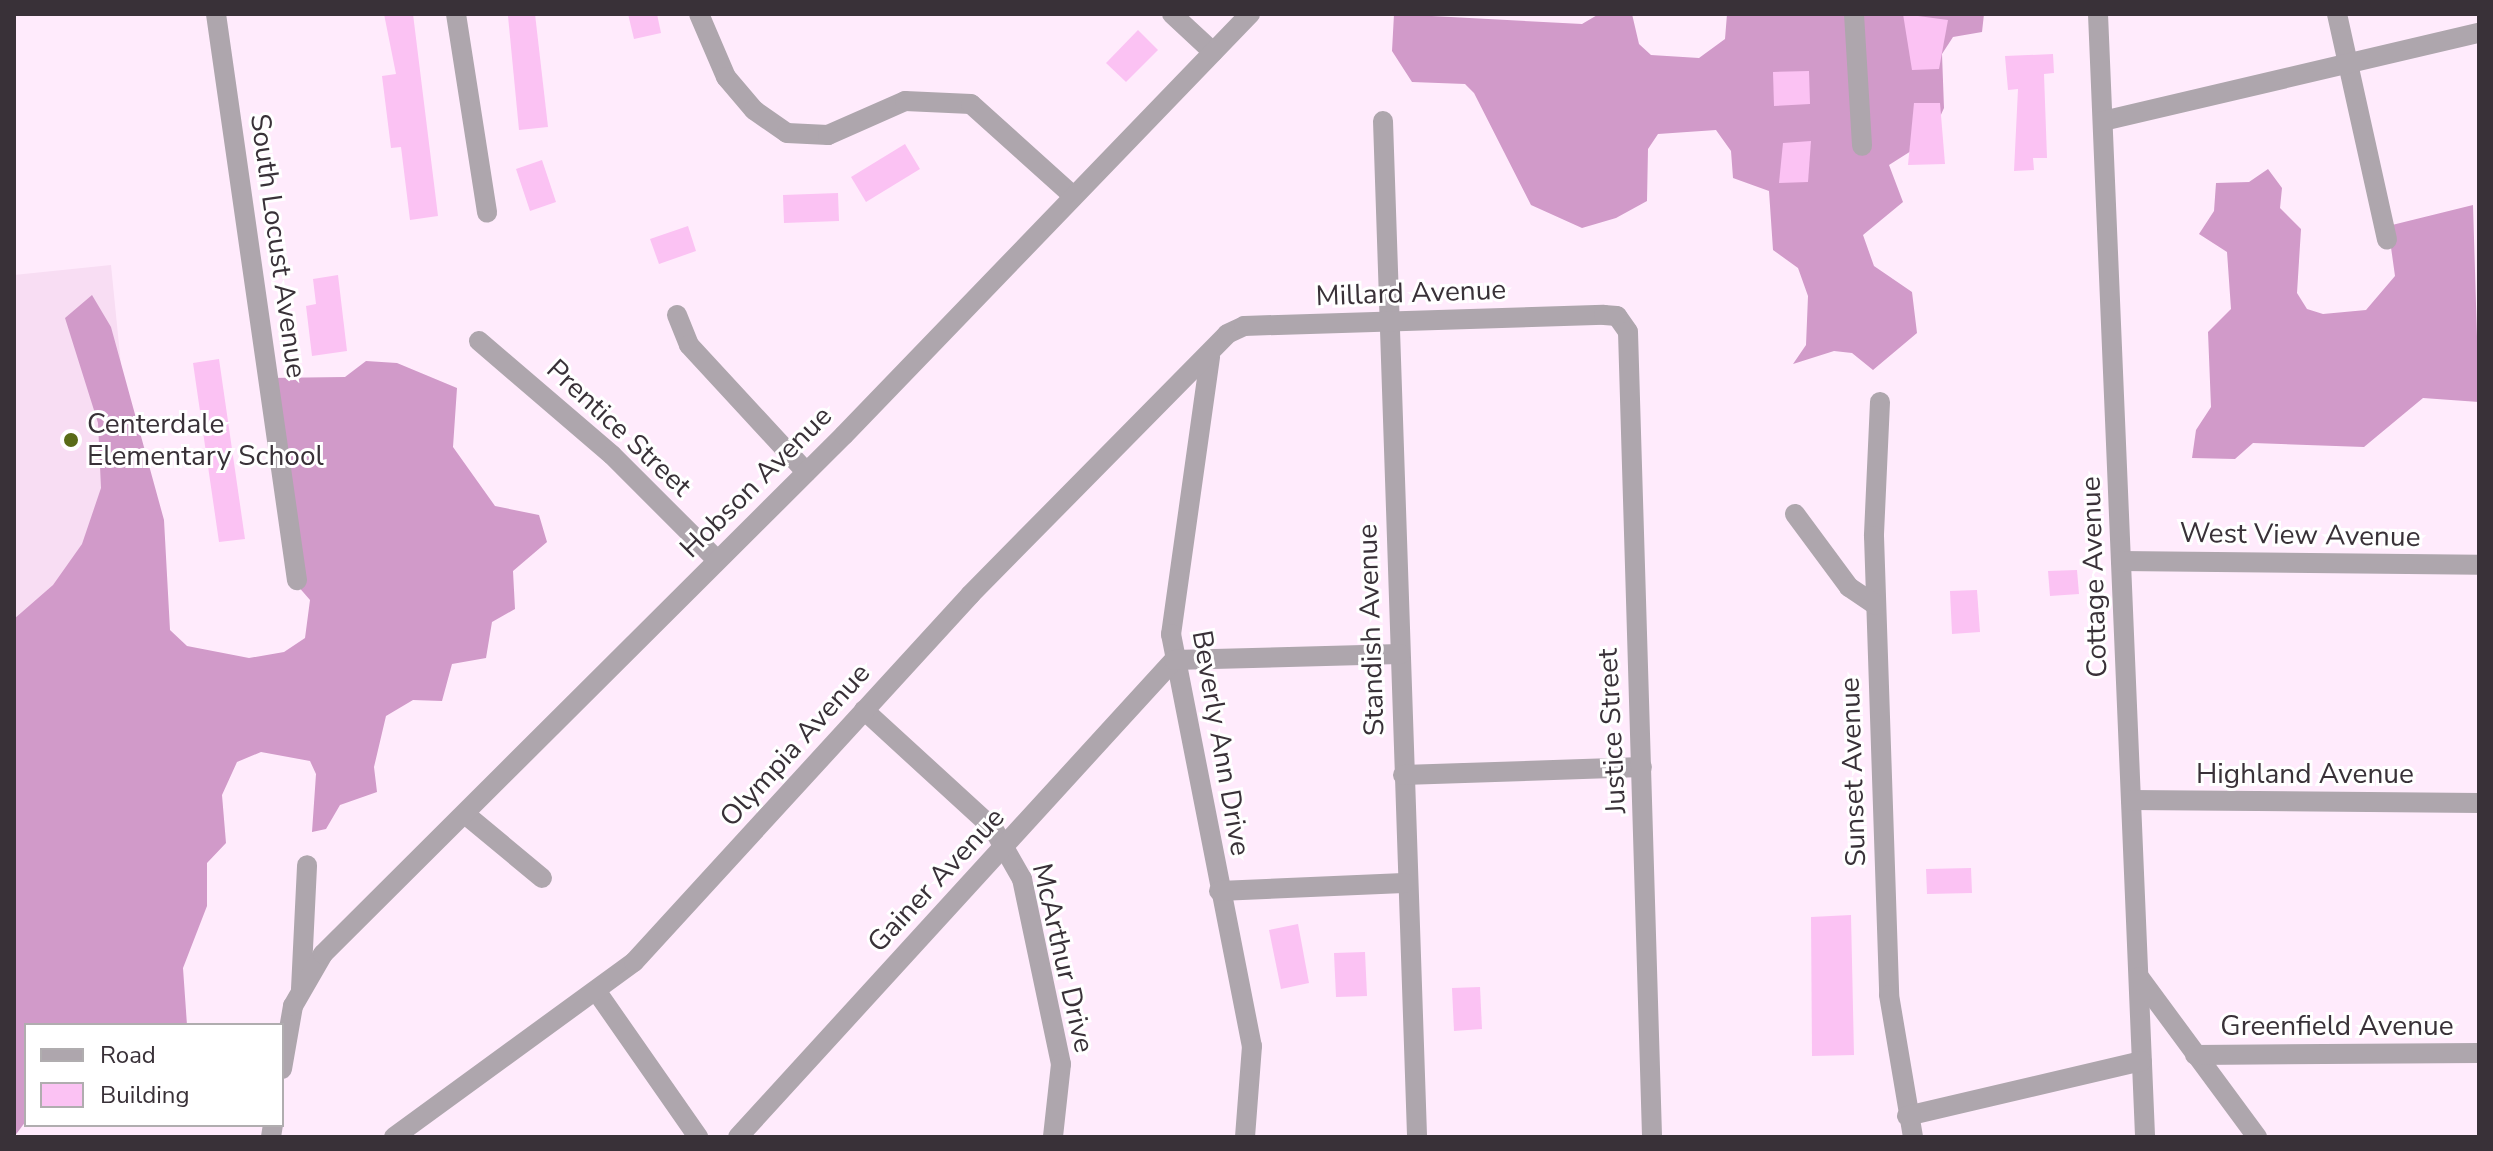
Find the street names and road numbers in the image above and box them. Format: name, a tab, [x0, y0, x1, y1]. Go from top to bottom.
street label: South Locust Avenue	[243, 112, 313, 380]
street label: Millard Avenue	[1315, 273, 1507, 313]
street label: Prentice Street	[540, 352, 698, 504]
street label: Hobson Avenue	[673, 399, 839, 565]
street label: Cottage Avenue	[2074, 476, 2114, 678]
street label: West View Avenue	[2179, 516, 2421, 554]
street label: Standish Avenue	[1351, 523, 1391, 737]
street label: Beverly Ann Drive	[1185, 628, 1257, 858]
street label: Justice Street	[1591, 647, 1633, 815]
street label: Olympia Avenue	[713, 656, 877, 834]
street label: Sunset Avenue	[1833, 677, 1873, 867]
street label: Highland Avenue	[2196, 757, 2414, 791]
street label: Gainer Avenue	[861, 801, 1011, 959]
street label: McArthur Drive	[1025, 860, 1101, 1056]
street label: Greenfield Avenue	[2220, 1009, 2454, 1043]

